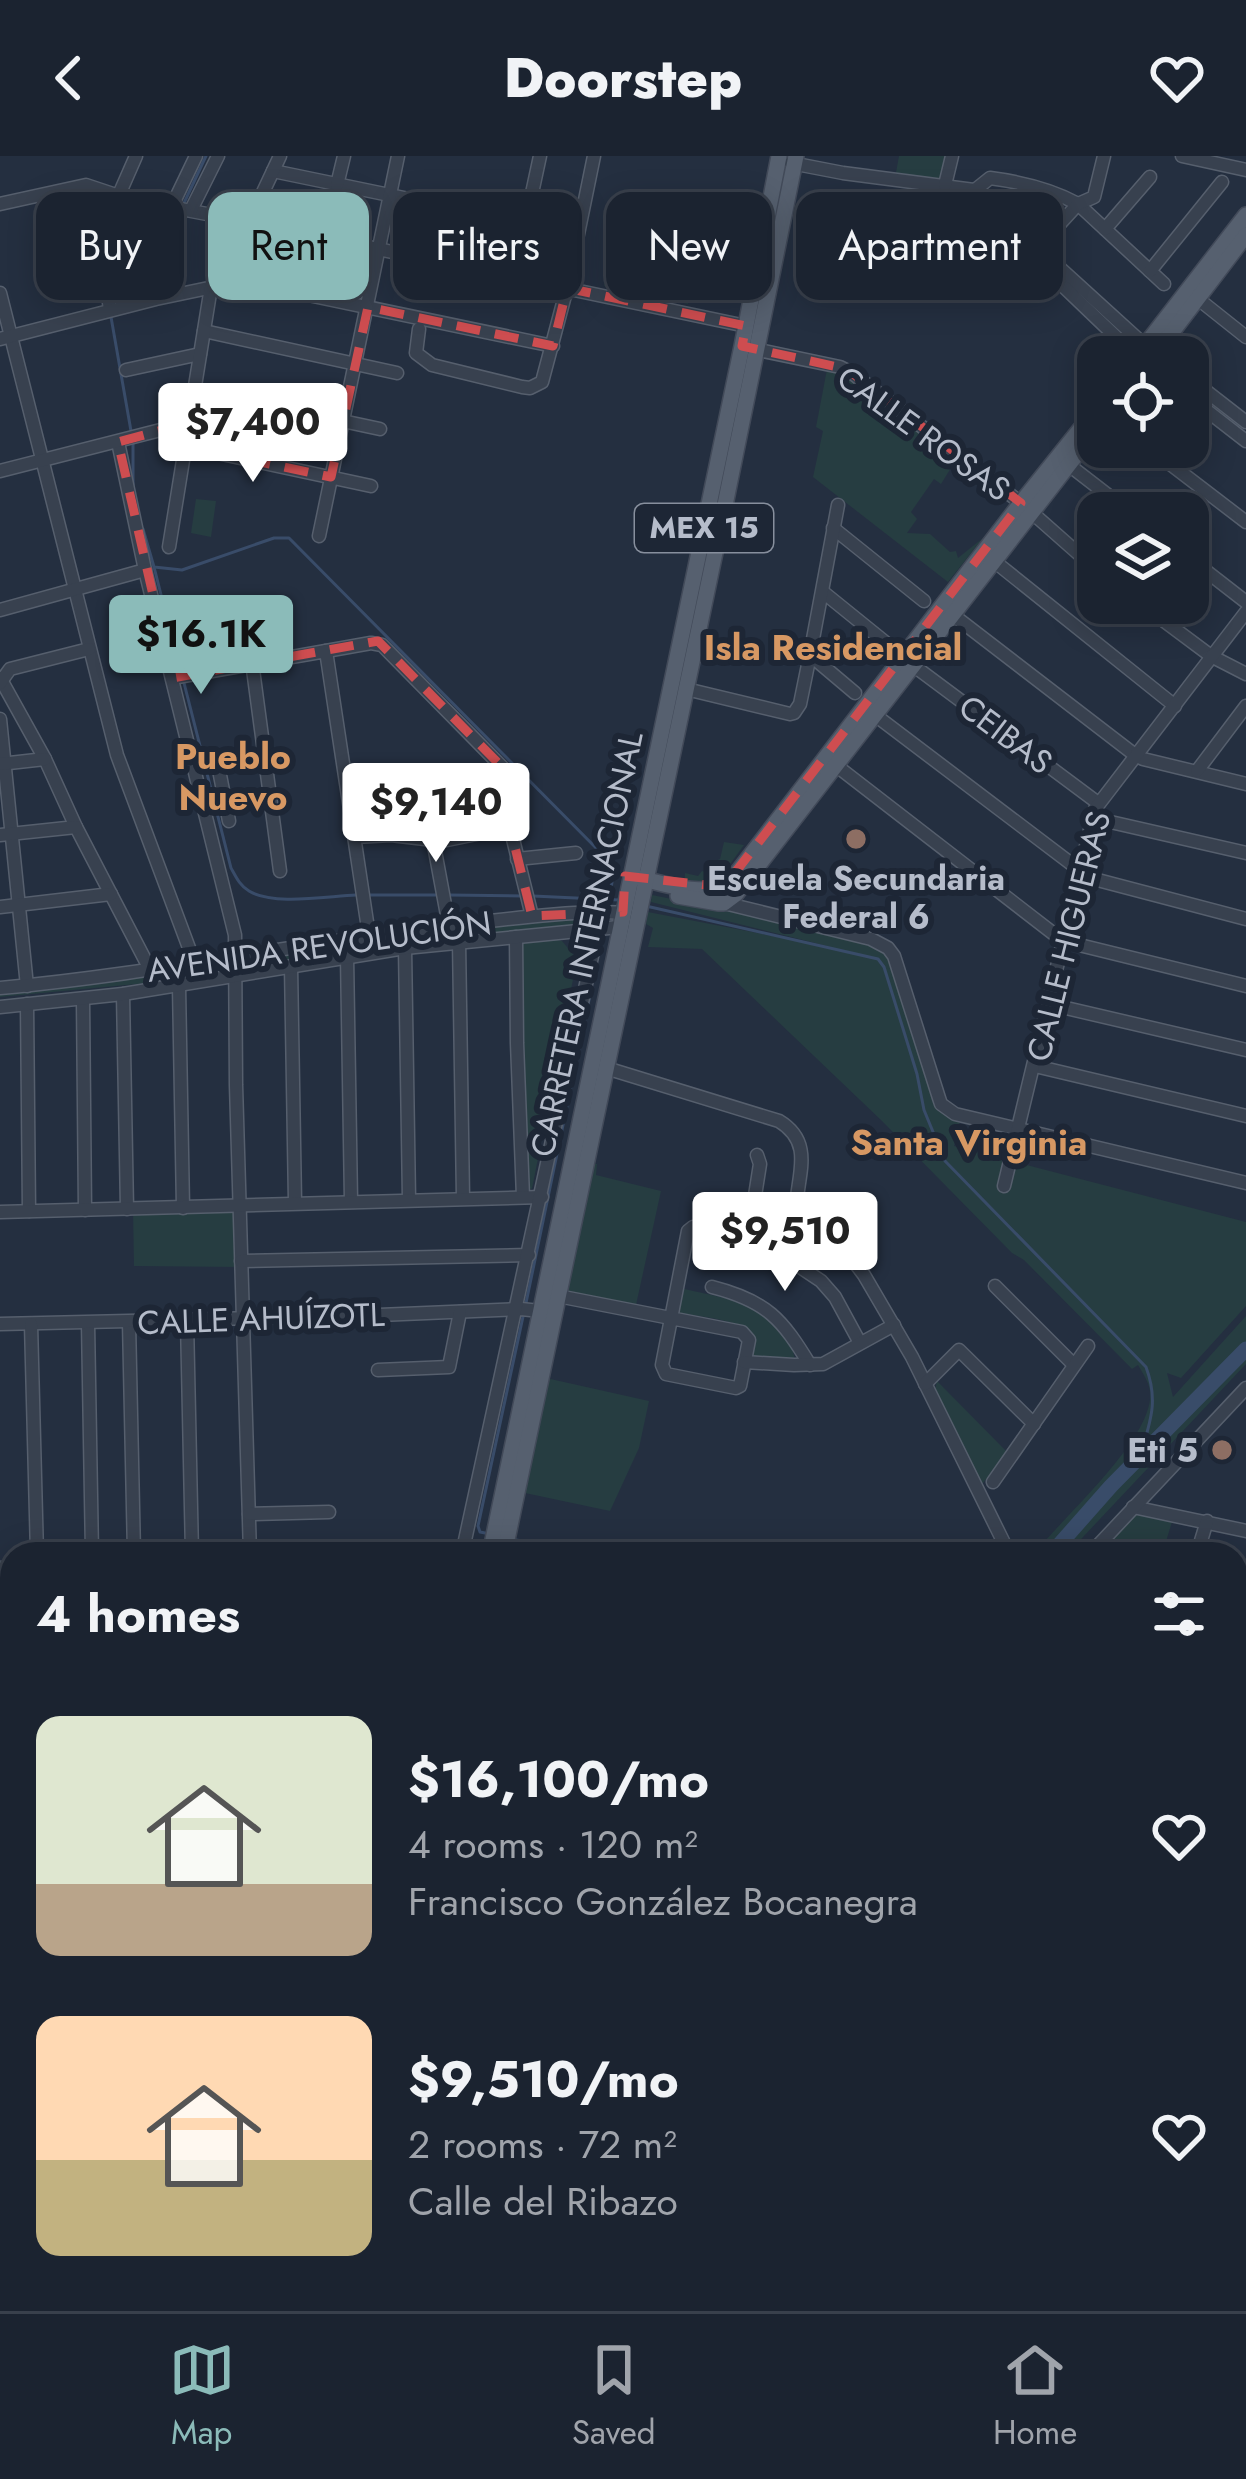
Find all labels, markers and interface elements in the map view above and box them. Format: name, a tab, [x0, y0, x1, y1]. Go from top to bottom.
text: Doorstep	[504, 39, 742, 117]
icon: back	[36, 45, 102, 111]
icon: heart	[1144, 45, 1210, 111]
chip: Buy	[36, 192, 184, 300]
chip: Rent	[208, 192, 369, 300]
chip: Filters	[393, 192, 582, 300]
chip: New	[606, 192, 772, 300]
chip: Apartment	[796, 192, 1063, 300]
map controls	[1077, 336, 1209, 624]
button: locate	[1077, 336, 1209, 468]
street label: CALLE ROSAS	[827, 354, 1020, 512]
pin: $7,400	[155, 383, 351, 485]
text: $7,400	[185, 393, 321, 450]
button: layers	[1077, 492, 1209, 624]
road number: MEX 15	[635, 504, 773, 552]
pin: $16.1K	[103, 595, 299, 697]
text: $16.1K	[136, 605, 266, 662]
district label: Isla Residencial	[704, 621, 962, 673]
street label: CEIBAS	[949, 684, 1062, 785]
street label: CARRETERA INTERNACIONAL	[518, 727, 655, 1161]
district label: Pueblo Nuevo	[175, 730, 291, 823]
pin: $9,140	[338, 763, 534, 865]
text: $9,140	[369, 773, 503, 830]
street label: CALLE HIGUERAS	[1015, 806, 1122, 1066]
marker: Escuela Secundaria Federal 6	[843, 826, 869, 852]
place label: Escuela Secundaria Federal 6	[707, 855, 1005, 940]
street label: AVENIDA REVOLUCIÓN	[144, 899, 494, 994]
district label: Santa Virginia	[851, 1116, 1087, 1168]
pin: $9,510	[687, 1192, 883, 1294]
text: $9,510	[719, 1202, 851, 1259]
street label: CALLE AHUÍZOTL	[137, 1291, 386, 1346]
place label: Eti 5	[1127, 1427, 1198, 1474]
marker: Eti 5	[1209, 1437, 1235, 1463]
text: 4 homes	[36, 1577, 240, 1651]
icon: filters	[1146, 1581, 1212, 1647]
text: $16,100/mo	[408, 1742, 709, 1816]
icon: home	[132, 1764, 276, 1908]
icon: heart	[1146, 1803, 1212, 1869]
text: 4 rooms · 120 m²	[408, 1816, 698, 1873]
text: Francisco González Bocanegra	[408, 1873, 918, 1930]
text: $9,510/mo	[408, 2042, 679, 2116]
icon: home	[132, 2064, 276, 2208]
icon: heart	[1146, 2103, 1212, 2169]
text: 2 rooms · 72 m²	[408, 2116, 677, 2173]
text: Calle del Ribazo	[408, 2173, 678, 2230]
tab: Map	[169, 2337, 235, 2456]
tab: Saved	[572, 2337, 656, 2456]
tab: Home	[993, 2337, 1077, 2456]

